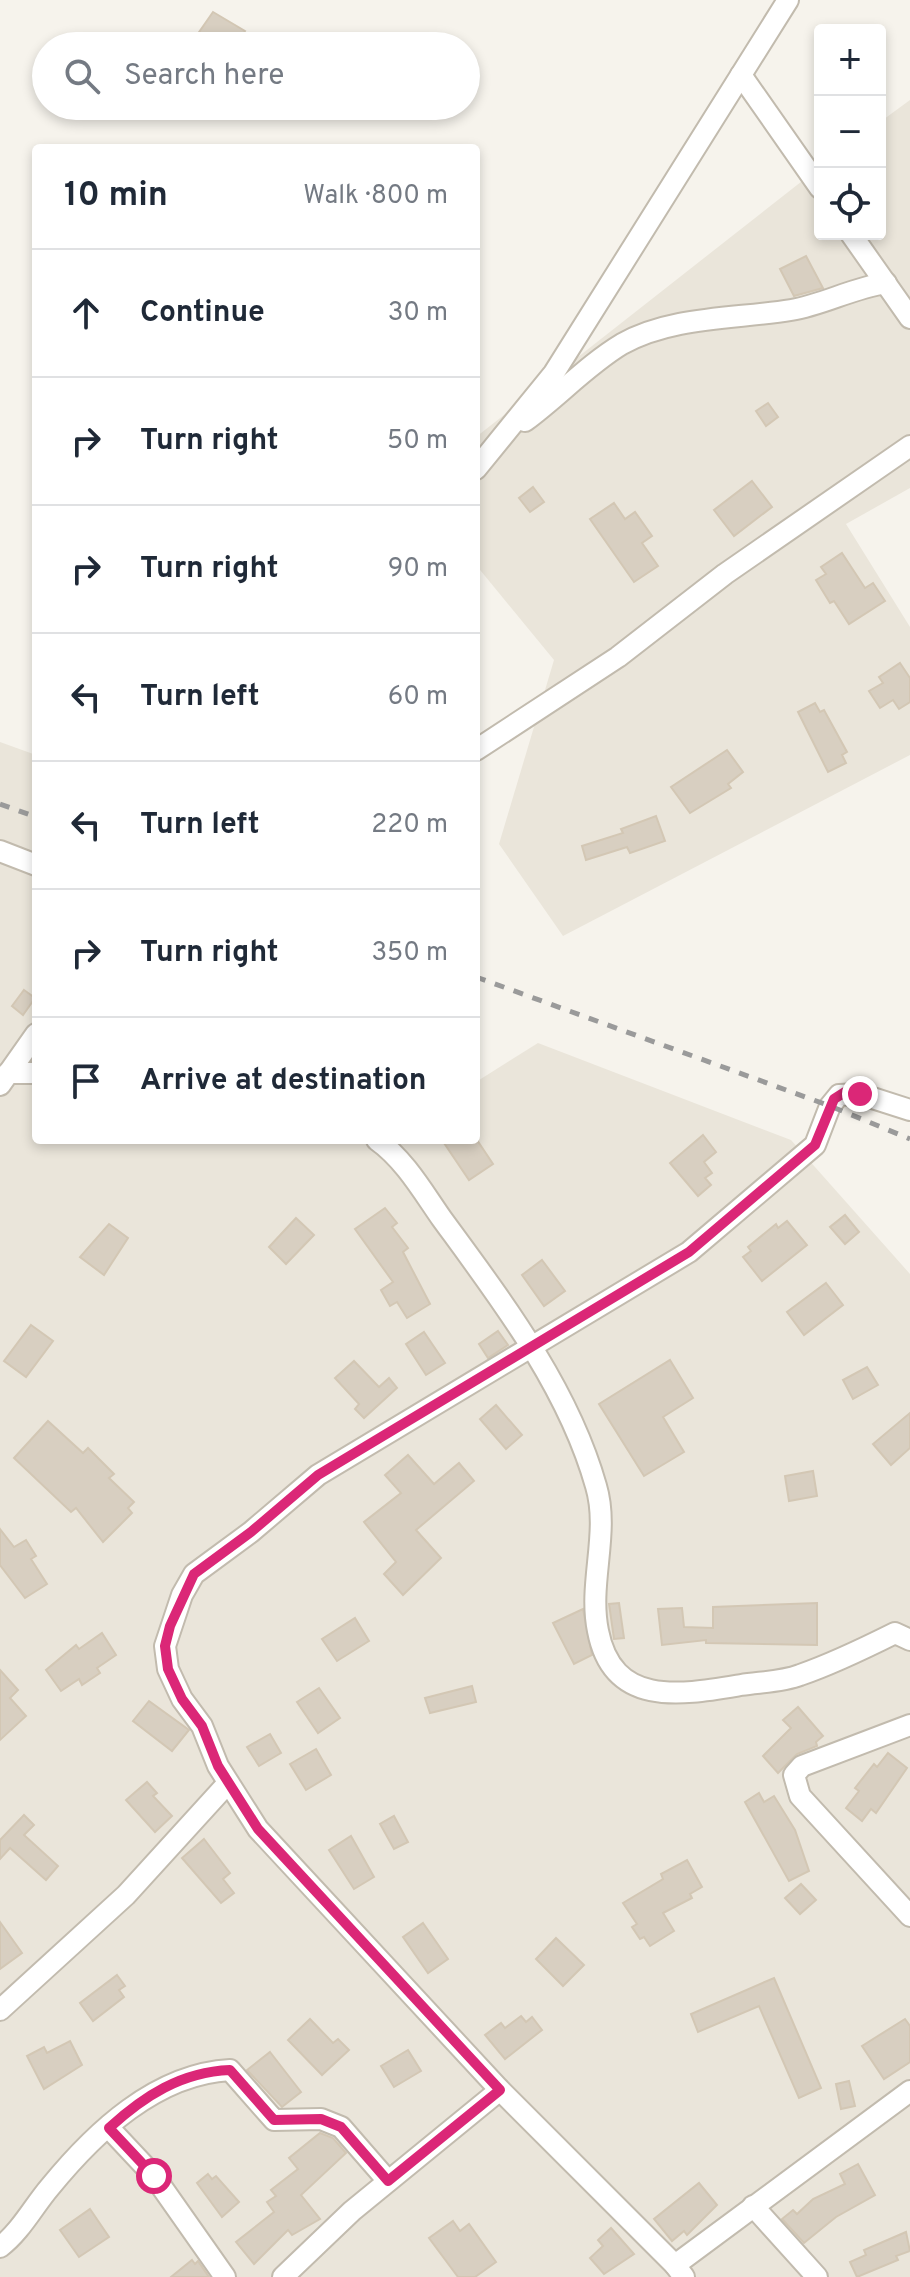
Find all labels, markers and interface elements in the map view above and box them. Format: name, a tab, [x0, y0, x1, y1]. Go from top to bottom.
map controls	[814, 24, 886, 240]
button: +	[814, 24, 886, 96]
search box	[32, 32, 480, 120]
icon: search	[60, 54, 104, 98]
text: Search here	[124, 58, 284, 95]
button: −	[814, 96, 886, 168]
button: locate	[814, 168, 886, 240]
text: 10 min	[64, 175, 168, 218]
text: Walk · 800 m	[303, 180, 448, 213]
icon: ahead	[64, 291, 108, 335]
text: Continue	[140, 295, 265, 332]
text: 30 m	[388, 297, 448, 330]
icon: right	[64, 419, 108, 463]
text: Turn right	[140, 423, 278, 460]
text: 50 m	[387, 425, 448, 458]
icon: right	[64, 547, 108, 591]
text: Turn right	[140, 551, 278, 588]
text: 90 m	[388, 553, 448, 586]
icon: left	[64, 675, 108, 719]
text: Turn left	[140, 679, 260, 716]
text: 60 m	[388, 681, 448, 714]
icon: left	[64, 803, 108, 847]
text: Turn left	[140, 807, 260, 844]
text: 220 m	[371, 809, 448, 842]
icon: right	[64, 931, 108, 975]
text: Turn right	[140, 935, 278, 972]
text: 350 m	[371, 937, 448, 970]
icon: arrive	[64, 1059, 108, 1103]
text: Arrive at destination	[140, 1063, 426, 1100]
route end	[842, 1076, 878, 1112]
route start	[136, 2158, 172, 2194]

